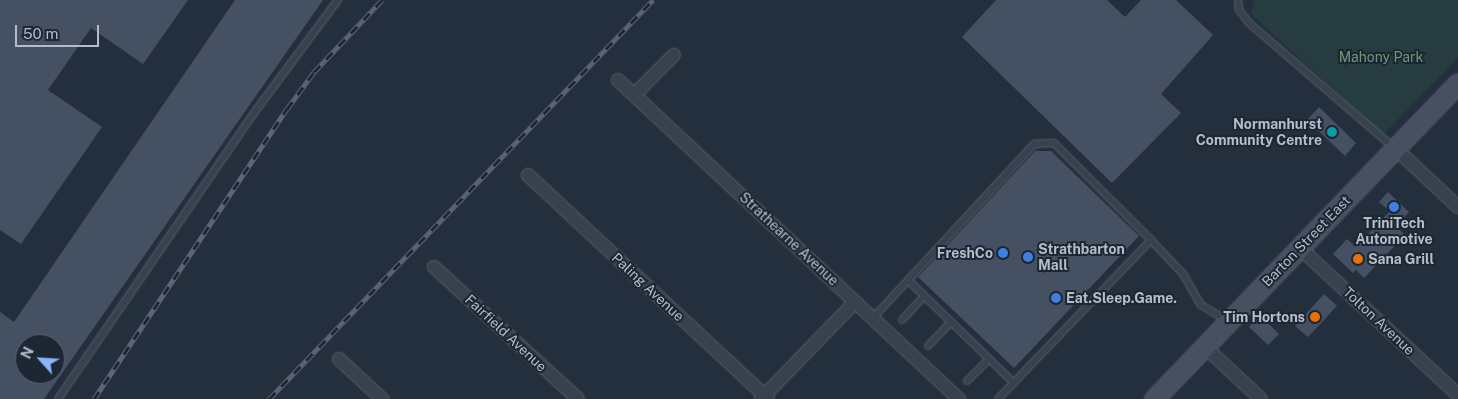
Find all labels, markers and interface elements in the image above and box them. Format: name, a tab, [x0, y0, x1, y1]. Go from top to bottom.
scale bar	[18, 15, 101, 47]
text: 50 m	[23, 25, 58, 42]
park label: Mahony Park	[1339, 49, 1423, 65]
place label: Normanhurst Community Centre	[1196, 116, 1322, 148]
marker: Normanhurst Community Centre	[1326, 126, 1338, 138]
street label: Strathearne Avenue	[736, 189, 842, 289]
street label: Barton Street East	[1258, 192, 1354, 290]
marker: TriniTech Automotive	[1388, 201, 1400, 213]
place label: TriniTech Automotive	[1355, 215, 1433, 248]
place label: Strathbarton Mall	[1038, 241, 1125, 274]
place label: FreshCo	[937, 245, 993, 261]
marker: FreshCo	[997, 247, 1009, 259]
street label: Paling Avenue	[608, 249, 688, 325]
marker: Strathbarton Mall	[1022, 251, 1034, 263]
place label: Sana Grill	[1368, 251, 1434, 267]
marker: Sana Grill	[1352, 253, 1364, 265]
street label: Tolton Avenue	[1340, 284, 1418, 358]
place label: Eat.Sleep.Game.	[1066, 290, 1177, 306]
street label: Fairfield Avenue	[462, 291, 550, 375]
marker: Eat.Sleep.Game.	[1050, 292, 1062, 304]
place label: Tim Hortons	[1223, 309, 1305, 325]
marker: Tim Hortons	[1309, 311, 1321, 323]
north arrow	[15, 334, 65, 384]
text: N	[18, 344, 37, 361]

